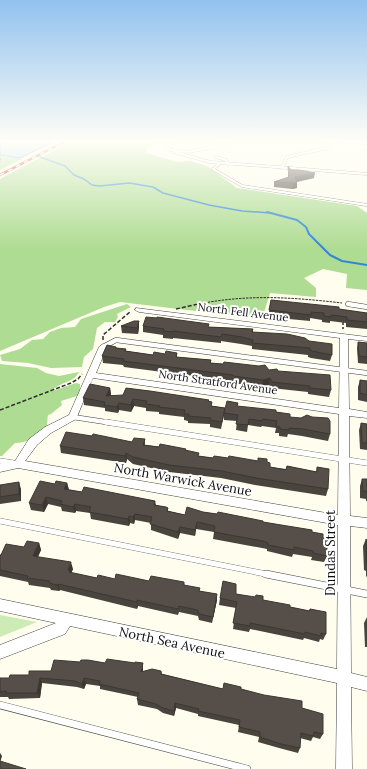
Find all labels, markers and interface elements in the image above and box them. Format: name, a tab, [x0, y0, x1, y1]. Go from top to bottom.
street label: North Fell Avenue	[197, 299, 289, 325]
street label: North Stratford Avenue	[158, 367, 278, 397]
street label: North Warwick Avenue	[113, 459, 253, 500]
street label: Dundas Street	[322, 510, 339, 596]
street label: North Sea Avenue	[117, 623, 226, 662]

